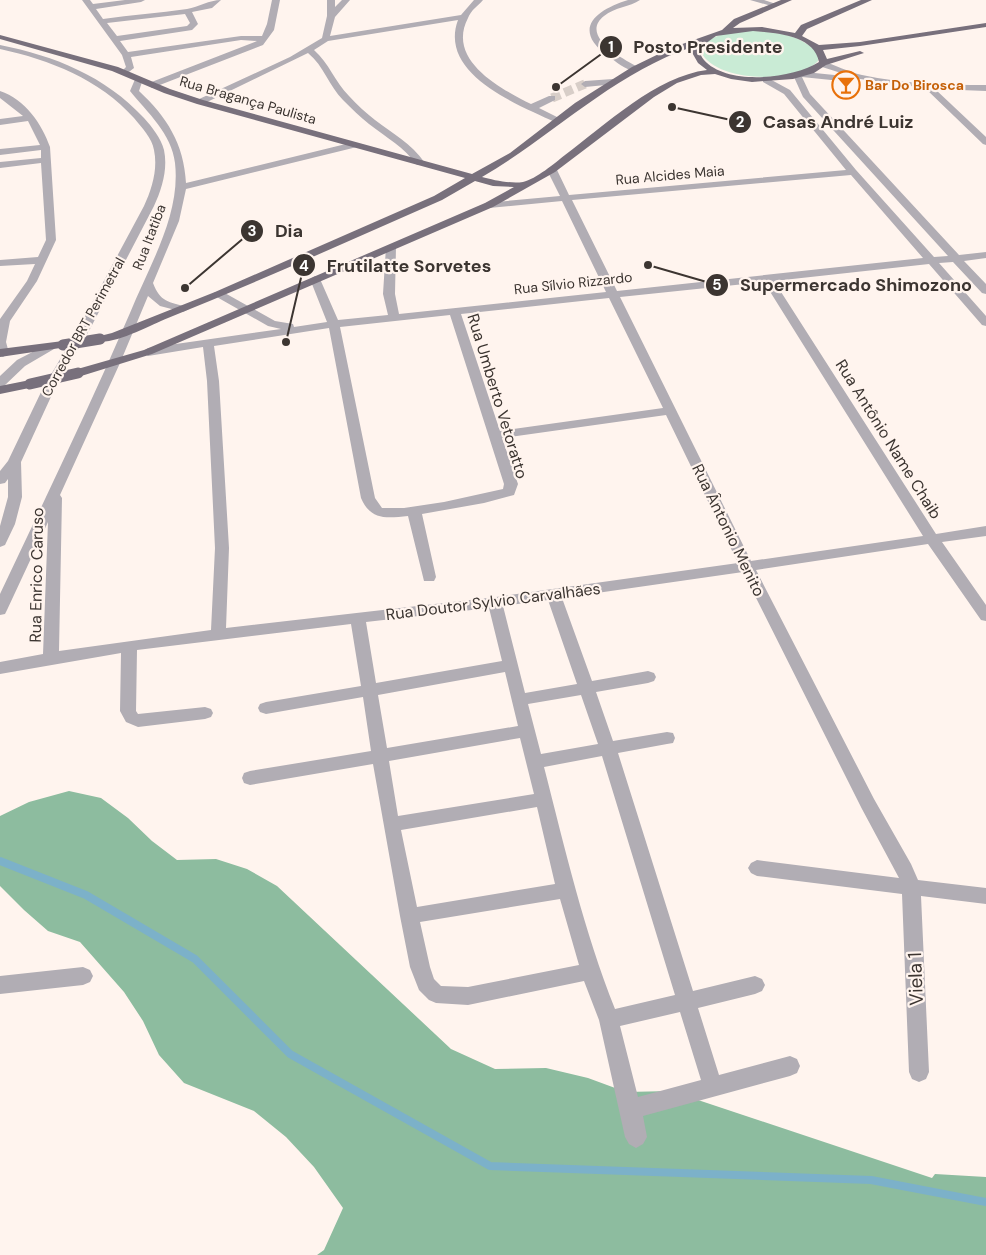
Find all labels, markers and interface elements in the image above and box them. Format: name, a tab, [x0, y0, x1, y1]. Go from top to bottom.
callout: Posto Presidente	[598, 31, 793, 64]
text: Posto Presidente	[633, 35, 783, 59]
text: 1	[608, 37, 614, 57]
bar icon: Bar Do Birosca	[831, 70, 861, 100]
street label: Rua Bragança Paulista	[178, 72, 318, 128]
place label: Bar Do Birosca	[865, 76, 964, 94]
callout: Casas André Luiz	[728, 105, 923, 138]
text: Casas André Luiz	[763, 110, 913, 134]
text: 2	[736, 112, 745, 132]
street label: Rua Alcides Maia	[615, 161, 725, 189]
street label: Rua Itatiba	[128, 202, 170, 272]
callout: Dia	[240, 214, 313, 247]
text: Dia	[275, 219, 303, 243]
text: 3	[247, 221, 257, 241]
callout: Frutilatte Sorvetes	[292, 249, 501, 282]
street label: Corredor BRT Perimetral	[37, 254, 129, 400]
text: Frutilatte Sorvetes	[327, 254, 491, 278]
text: 4	[299, 256, 309, 276]
street label: Rua Sílvio Rizzardo	[513, 268, 633, 298]
callout: Supermercado Shimozono	[705, 268, 982, 301]
text: Supermercado Shimozono	[740, 273, 972, 297]
text: 5	[712, 275, 722, 295]
street label: Rua Umberto Vetoratto	[462, 311, 533, 481]
street label: Rua Antônio Name Chaib	[831, 356, 946, 523]
street label: Rua Ântonio Menito	[687, 461, 770, 600]
street label: Rua Enrico Caruso	[25, 507, 48, 643]
street label: Rua Doutor Sylvio Carvalhães	[384, 578, 602, 625]
street label: Viela 1	[902, 952, 929, 1006]

